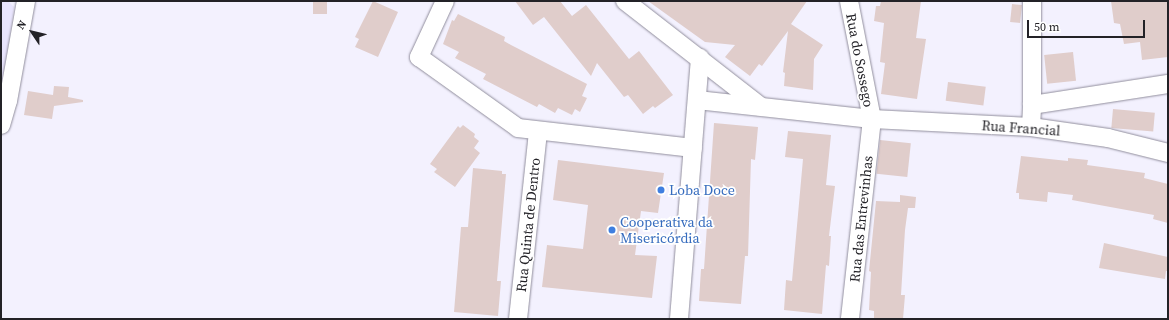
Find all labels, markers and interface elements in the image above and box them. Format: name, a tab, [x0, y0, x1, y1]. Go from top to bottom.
north arrow	[12, 12, 52, 52]
street label: Rua do Sossego	[843, 12, 877, 108]
scale bar	[1029, 12, 1147, 38]
text: N	[13, 17, 30, 32]
text: 50 m	[1034, 19, 1060, 35]
street label: Rua Francial	[981, 117, 1061, 139]
street label: Rua das Entrevinhas	[846, 155, 876, 283]
street label: Rua Quinta de Dentro	[513, 157, 543, 293]
place label: Loba Doce	[669, 182, 735, 198]
marker: Loba Doce	[656, 185, 666, 195]
place label: Cooperativa da Misericórdia	[620, 214, 713, 246]
marker: Cooperativa da Misericórdia	[607, 225, 617, 235]

